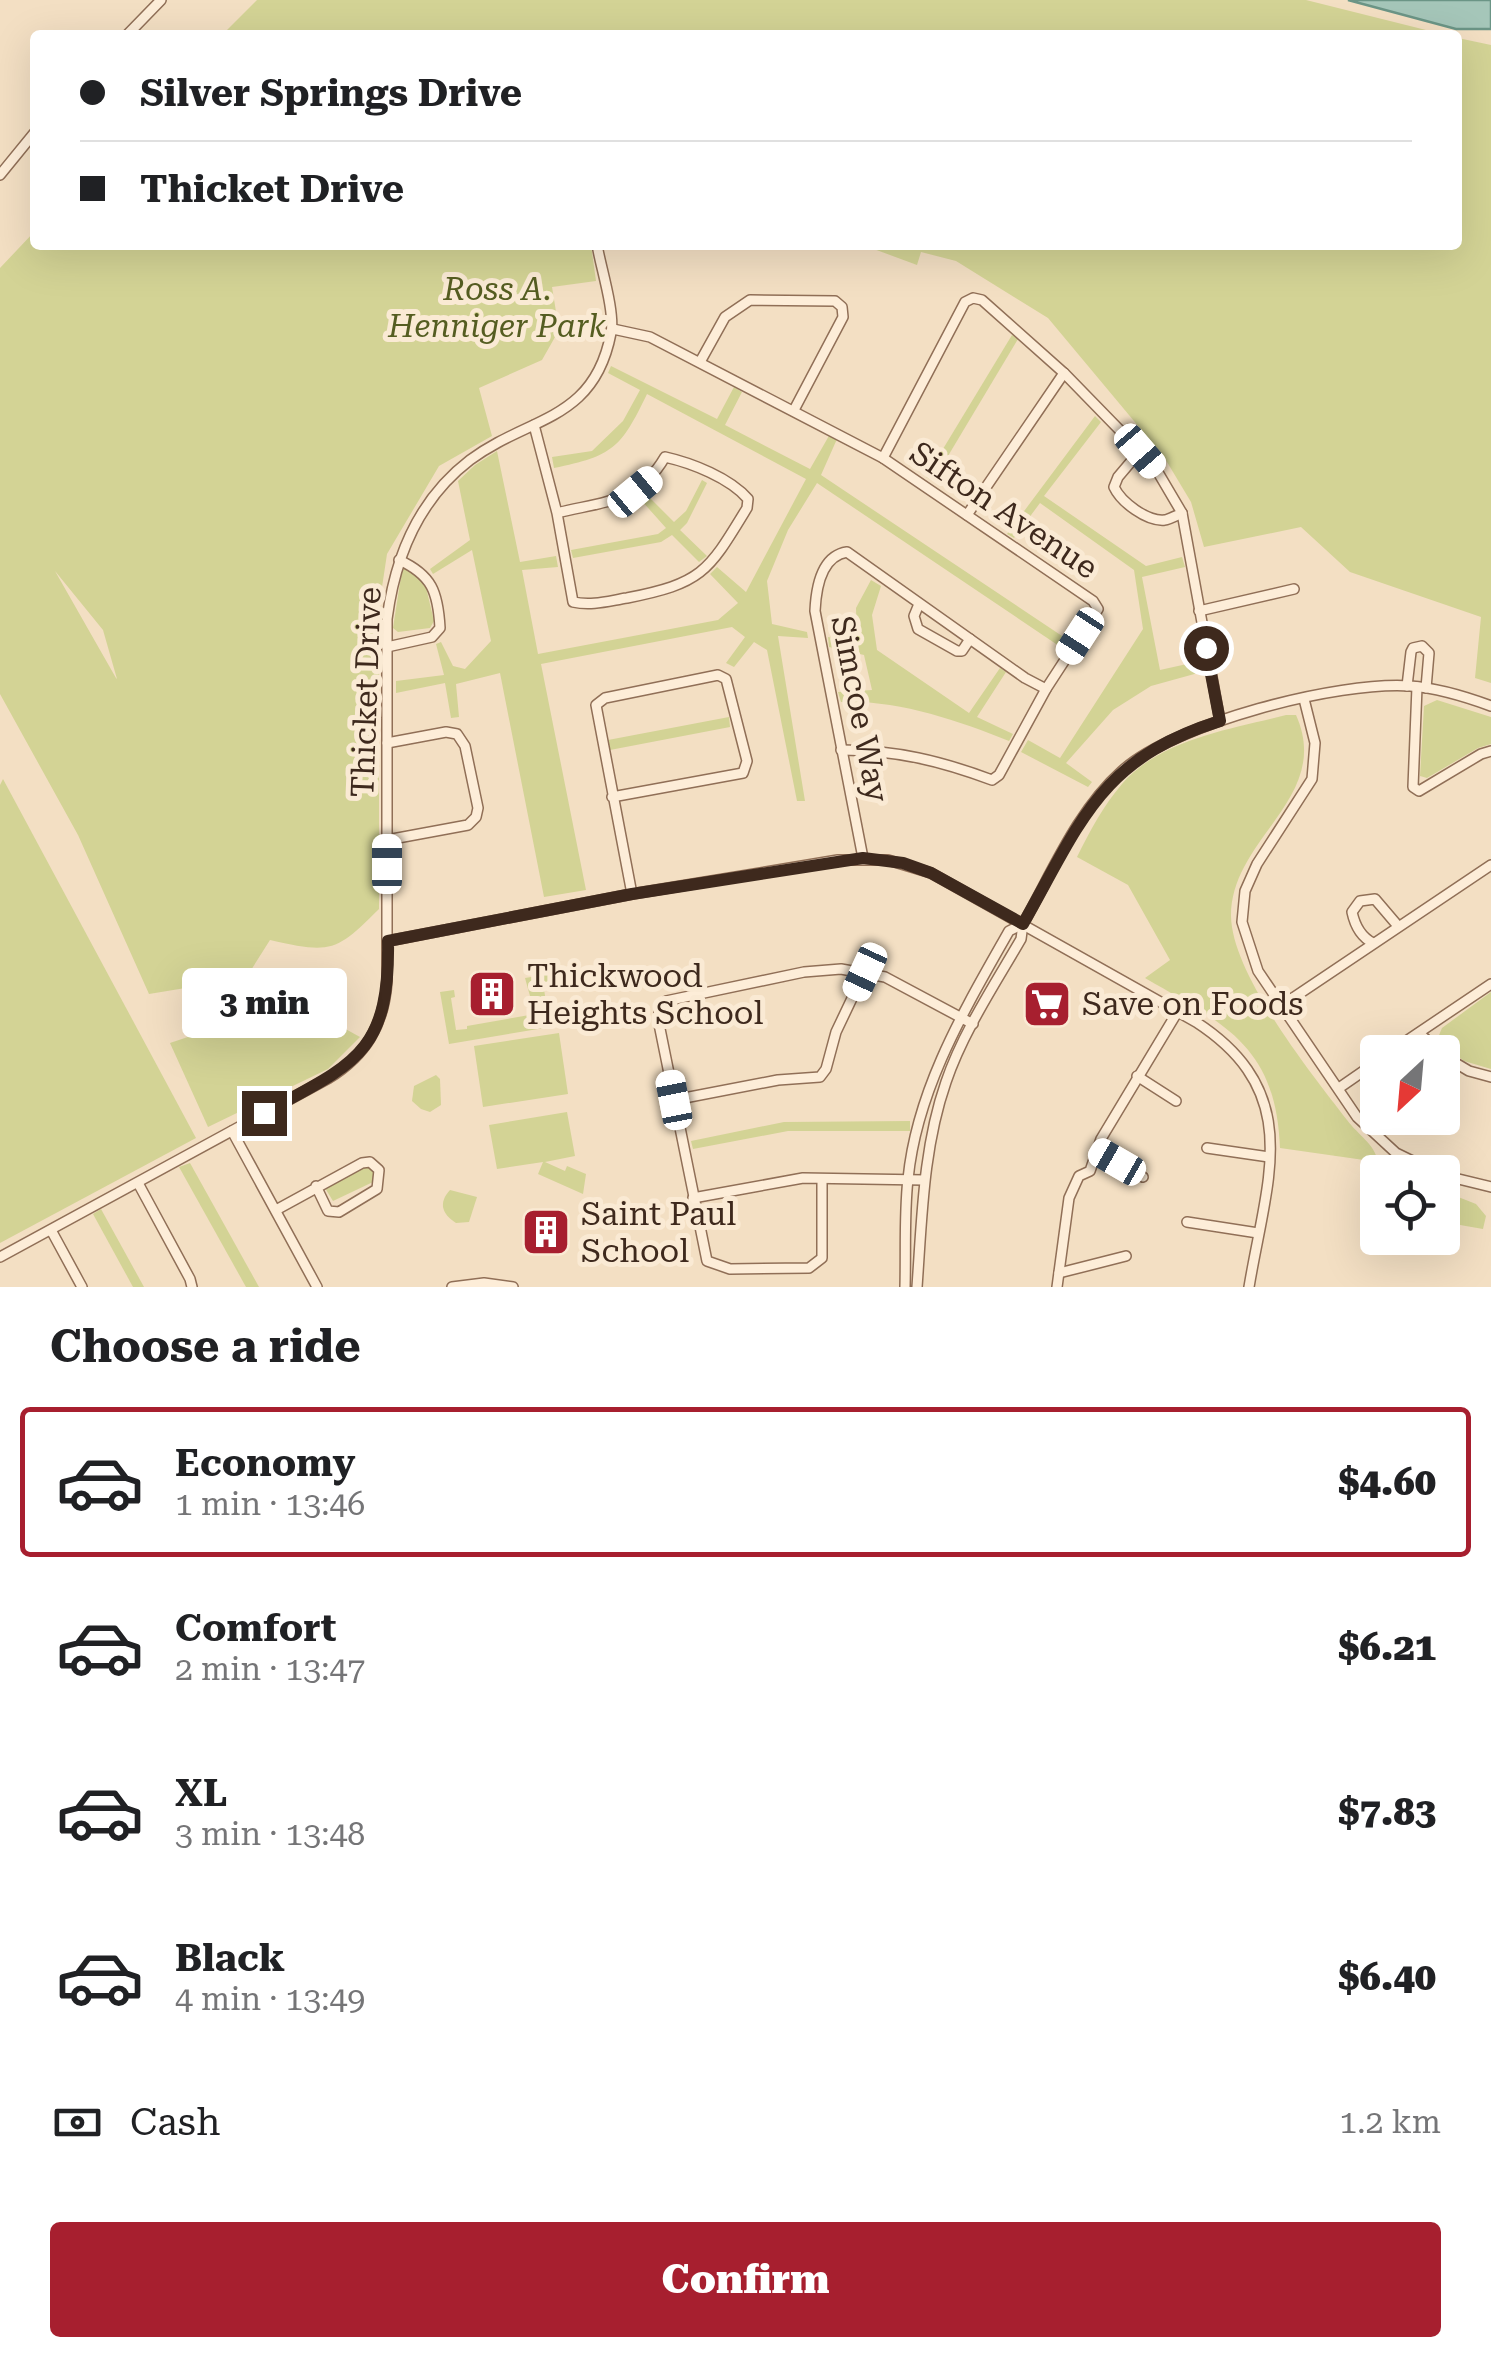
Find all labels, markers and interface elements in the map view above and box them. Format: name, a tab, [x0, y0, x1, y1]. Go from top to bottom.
text: Silver Springs Drive	[140, 71, 522, 115]
text: Thicket Drive	[140, 167, 404, 211]
park label: Ross A. Henniger Park	[387, 270, 607, 345]
car	[1109, 419, 1171, 483]
street label: Sifton Avenue	[903, 433, 1105, 587]
car	[602, 461, 668, 523]
street label: Thicket Drive	[343, 586, 389, 798]
car	[1051, 603, 1109, 669]
street label: Simcoe Way	[823, 613, 897, 806]
route start	[1184, 626, 1229, 671]
car	[372, 834, 402, 894]
car	[839, 938, 891, 1006]
place label: Thickwood Heights School	[527, 957, 763, 1032]
callout: 3 min	[182, 968, 346, 1038]
building icon: Thickwood Heights School	[466, 968, 518, 1020]
supermarket icon: Save on Foods	[1021, 978, 1073, 1030]
text: 3 min	[220, 984, 309, 1022]
place label: Save on Foods	[1082, 985, 1303, 1023]
north arrow	[1360, 1035, 1460, 1135]
map controls	[1360, 1035, 1460, 1255]
car	[654, 1068, 694, 1132]
route end	[242, 1091, 287, 1136]
car	[1084, 1134, 1150, 1190]
button: locate	[1360, 1155, 1460, 1255]
place label: Saint Paul School	[581, 1195, 736, 1270]
building icon: Saint Paul School	[520, 1206, 572, 1258]
text: Choose a ride	[50, 1320, 361, 1373]
icon: car	[55, 1437, 145, 1527]
text: Economy	[175, 1441, 355, 1485]
text: $4.60	[1338, 1460, 1436, 1504]
text: 1 min · 13:46	[175, 1485, 365, 1523]
icon: car	[55, 1602, 145, 1692]
text: Comfort	[175, 1606, 336, 1650]
text: $6.21	[1338, 1625, 1436, 1669]
text: 2 min · 13:47	[175, 1650, 365, 1688]
icon: car	[55, 1767, 145, 1857]
text: XL	[175, 1771, 227, 1815]
text: $7.83	[1338, 1790, 1436, 1834]
text: 3 min · 13:48	[175, 1815, 365, 1853]
icon: car	[55, 1932, 145, 2022]
text: Black	[175, 1936, 285, 1980]
text: $6.40	[1338, 1955, 1436, 1999]
text: 4 min · 13:49	[175, 1980, 365, 2018]
icon: cash	[50, 2095, 105, 2150]
text: Cash	[130, 2100, 220, 2144]
text: 1.2 km	[1339, 2103, 1441, 2141]
button: Confirm	[50, 2222, 1441, 2337]

